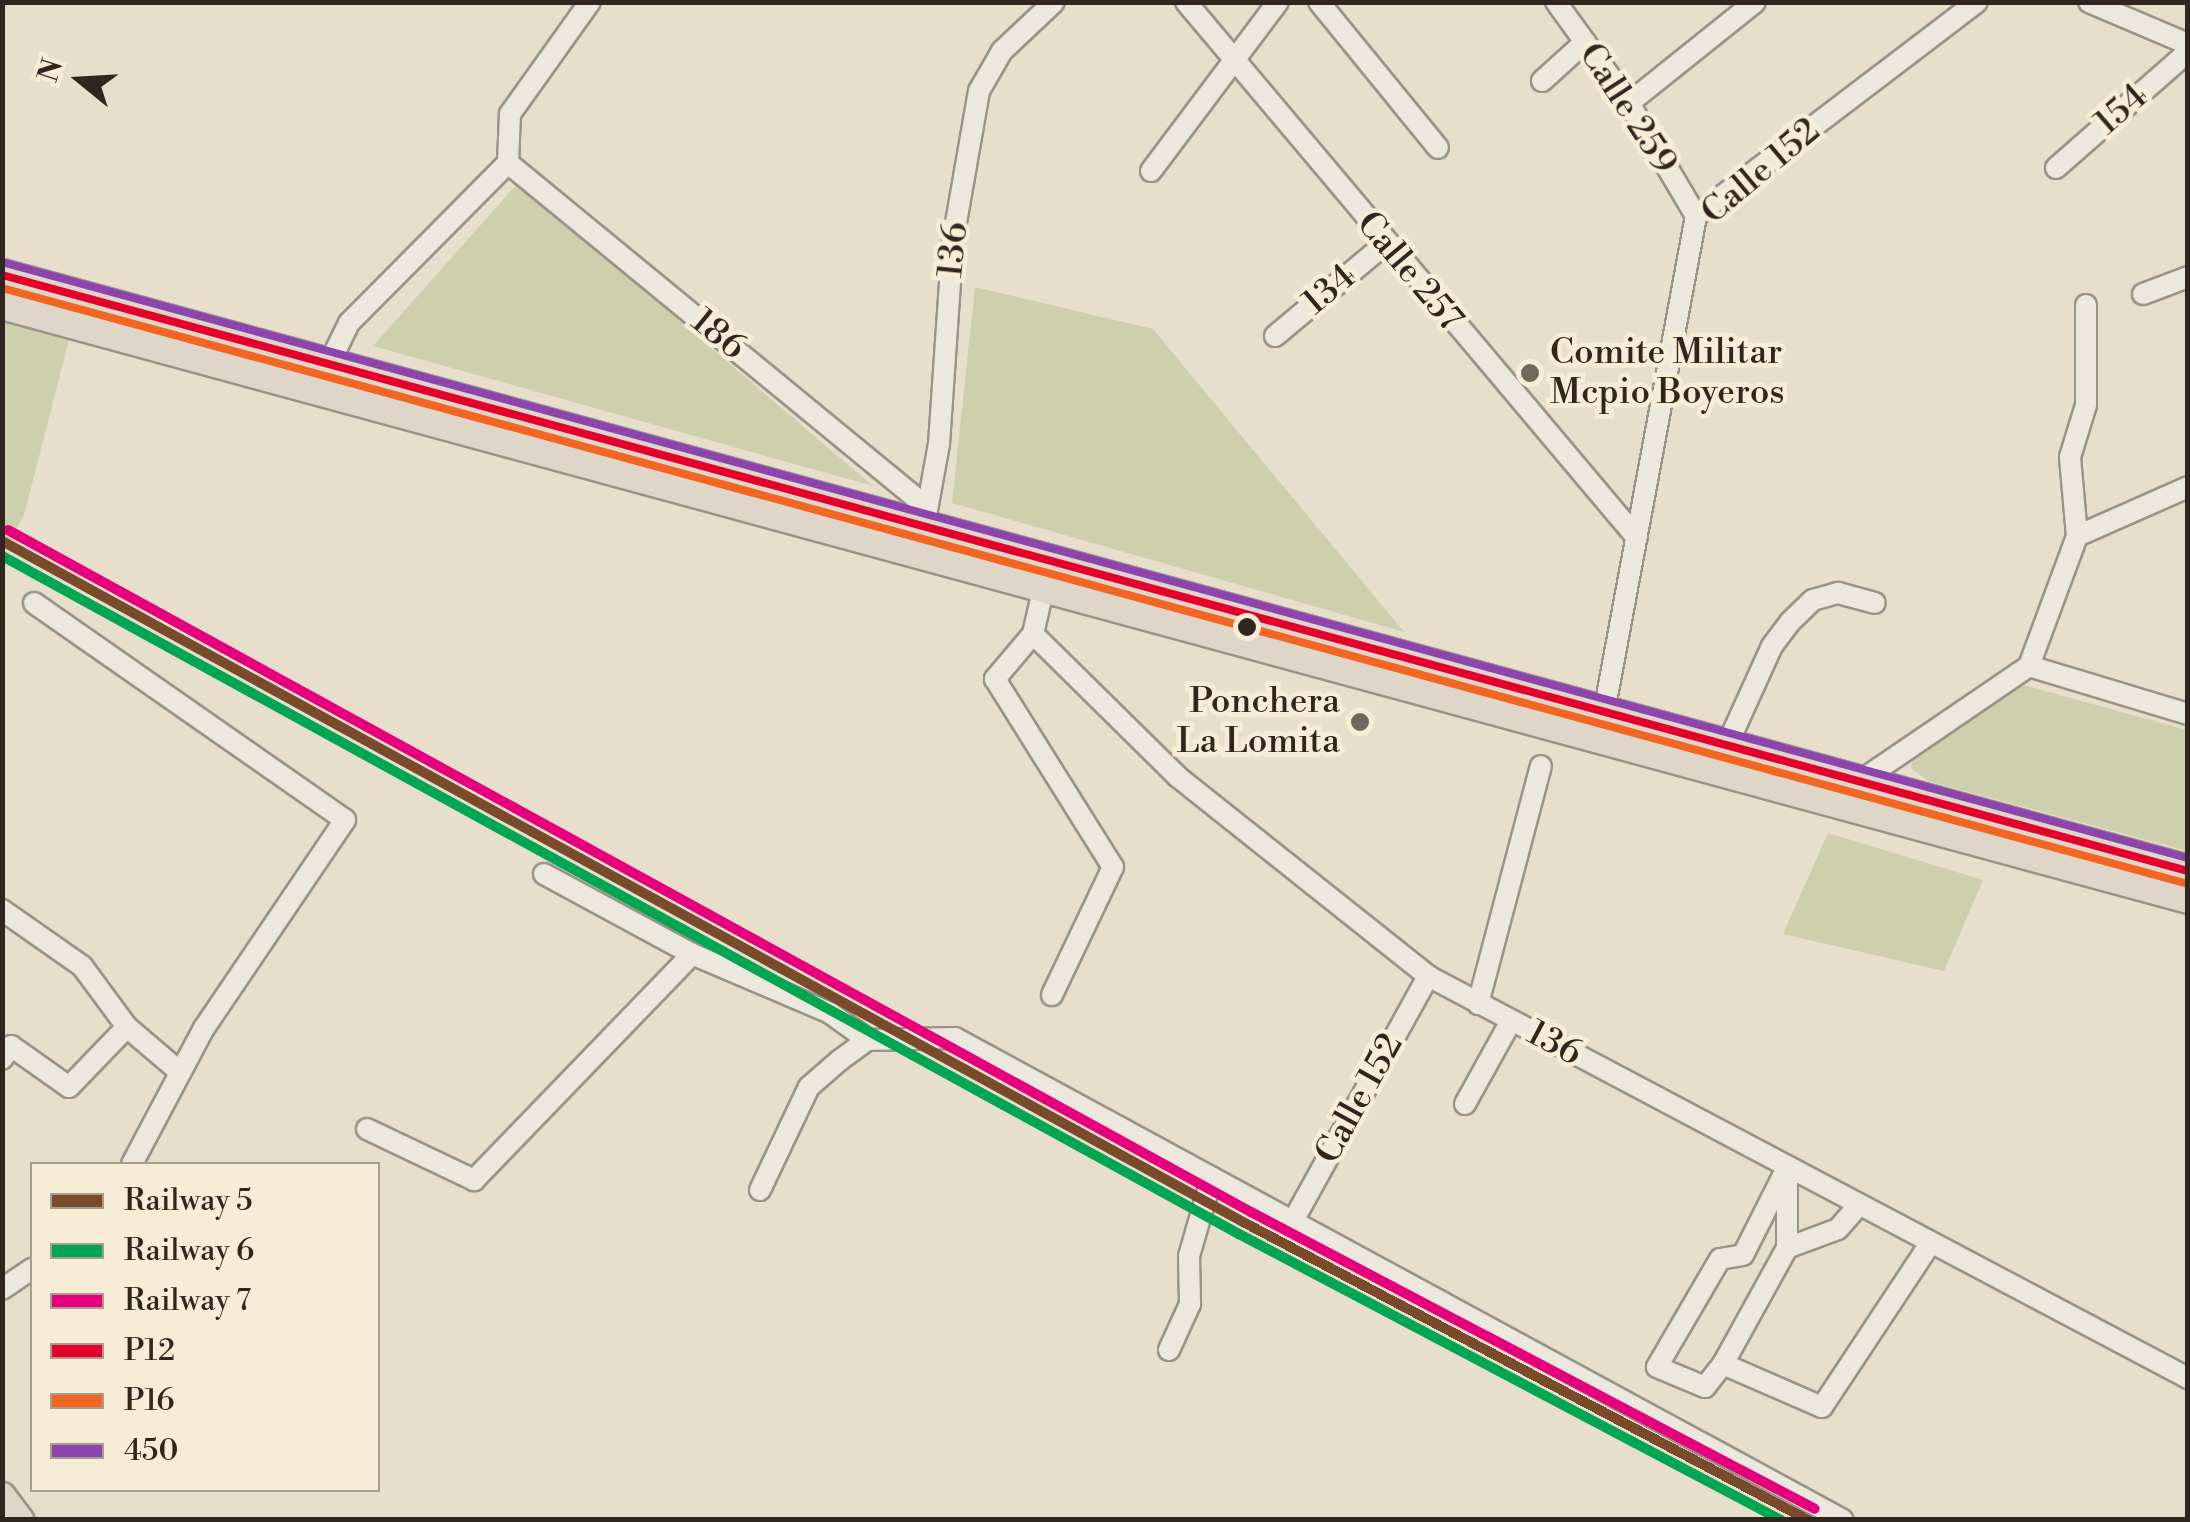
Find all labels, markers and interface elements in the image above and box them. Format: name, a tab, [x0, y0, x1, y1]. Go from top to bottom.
north arrow	[30, 30, 130, 130]
street label: Calle 259	[1569, 36, 1685, 182]
text: N	[31, 55, 71, 87]
street label: 154	[2087, 76, 2157, 144]
street label: Calle 152	[1693, 110, 1829, 234]
street label: Calle 257	[1347, 204, 1471, 340]
street label: 136	[930, 220, 978, 280]
street label: 134	[1295, 256, 1365, 324]
street label: 186	[683, 301, 753, 369]
place label: Comite Militar Mcpio Boyeros	[1550, 332, 1785, 414]
marker: Comite Militar Mcpio Boyeros	[1519, 362, 1541, 384]
unlabelled marker	[1237, 617, 1257, 637]
place label: Ponchera La Lomita	[1177, 681, 1340, 763]
marker: Ponchera La Lomita	[1349, 711, 1371, 733]
street label: 136	[1520, 1012, 1588, 1076]
street label: Calle 152	[1307, 1027, 1413, 1171]
legend	[30, 1162, 380, 1492]
text: Railway 5	[124, 1182, 252, 1220]
text: Railway 6	[124, 1232, 254, 1270]
text: Railway 7	[124, 1282, 251, 1320]
text: P12	[124, 1332, 175, 1370]
text: P16	[124, 1382, 175, 1420]
text: 450	[124, 1432, 178, 1470]

